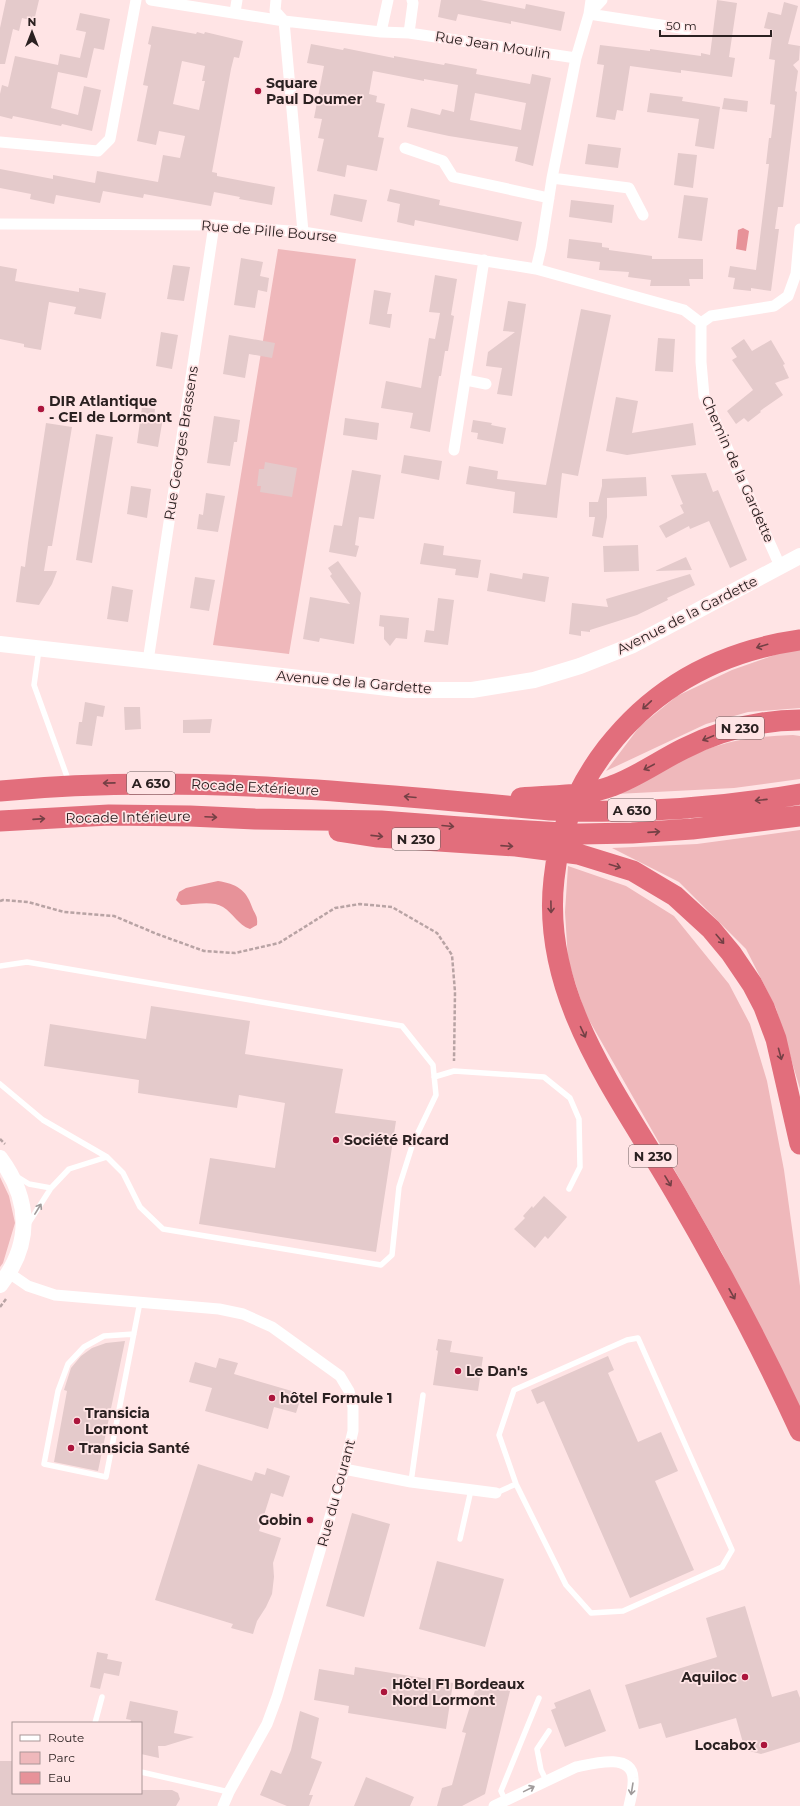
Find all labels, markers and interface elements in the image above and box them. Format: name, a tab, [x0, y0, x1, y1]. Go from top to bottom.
north arrow	[12, 12, 52, 52]
scale bar	[660, 12, 771, 38]
text: N	[28, 15, 36, 29]
text: 50 m	[666, 18, 697, 33]
street label: Rue Jean Moulin	[434, 27, 552, 63]
place label: Square Paul Doumer	[266, 74, 362, 108]
marker: Square Paul Doumer	[253, 86, 263, 96]
street label: Rue de Pille Bourse	[200, 216, 338, 246]
street label: Rue Georges Brassens	[160, 364, 202, 521]
place label: DIR Atlantique - CEI de Lormont	[49, 392, 172, 426]
street label: Chemin de la Gardette	[697, 393, 779, 545]
marker: DIR Atlantique - CEI de Lormont	[36, 404, 46, 414]
street label: Avenue de la Gardette	[614, 572, 760, 658]
one-way arrow	[755, 643, 768, 650]
street label: Avenue de la Gardette	[276, 666, 432, 698]
one-way arrow	[642, 700, 652, 710]
road number: N 230	[716, 717, 764, 739]
one-way arrow	[702, 735, 714, 743]
one-way arrow	[644, 764, 656, 771]
road number: A 630	[127, 772, 175, 794]
street label: Rocade Extérieure	[191, 775, 319, 799]
one-way arrow	[103, 779, 116, 787]
one-way arrow	[404, 794, 417, 801]
one-way arrow	[755, 796, 768, 804]
road number: A 630	[608, 799, 656, 821]
street label: Rocade Intérieure	[65, 807, 191, 827]
one-way arrow	[204, 813, 217, 820]
one-way arrow	[32, 815, 45, 822]
one-way arrow	[441, 823, 454, 830]
road number: N 230	[392, 828, 440, 850]
one-way arrow	[647, 828, 660, 835]
one-way arrow	[370, 833, 383, 840]
one-way arrow	[500, 842, 513, 849]
one-way arrow	[609, 863, 622, 870]
one-way arrow	[548, 900, 555, 913]
one-way arrow	[716, 934, 725, 945]
one-way arrow	[580, 1026, 587, 1038]
one-way arrow	[777, 1047, 784, 1060]
place label: Société Ricard	[344, 1131, 449, 1149]
marker: Société Ricard	[331, 1135, 341, 1145]
road number: N 230	[629, 1145, 677, 1167]
one-way arrow	[665, 1175, 673, 1187]
one-way arrow	[34, 1204, 42, 1215]
one-way arrow	[729, 1288, 736, 1300]
place label: Le Dan's	[466, 1362, 528, 1380]
marker: Le Dan's	[453, 1366, 463, 1376]
place label: hôtel Formule 1	[280, 1389, 392, 1407]
marker: hôtel Formule 1	[267, 1393, 277, 1403]
place label: Transicia Lormont	[85, 1404, 150, 1438]
marker: Transicia Lormont	[72, 1416, 82, 1426]
street label: Rue du Courant	[313, 1437, 359, 1549]
place label: Transicia Santé	[79, 1439, 190, 1457]
marker: Transicia Santé	[66, 1443, 76, 1453]
place label: Gobin	[258, 1511, 302, 1529]
marker: Gobin	[305, 1515, 315, 1525]
place label: Aquiloc	[680, 1668, 738, 1686]
marker: Aquiloc	[740, 1672, 750, 1682]
place label: Hôtel F1 Bordeaux Nord Lormont	[392, 1675, 525, 1709]
marker: Hôtel F1 Bordeaux Nord Lormont	[379, 1687, 389, 1697]
legend	[12, 1722, 142, 1794]
text: Route	[48, 1730, 84, 1745]
place label: Locabox	[695, 1736, 757, 1754]
marker: Locabox	[759, 1740, 769, 1750]
text: Parc	[48, 1750, 75, 1765]
text: Eau	[48, 1770, 71, 1785]
one-way arrow	[628, 1782, 636, 1795]
one-way arrow	[522, 1785, 534, 1792]

